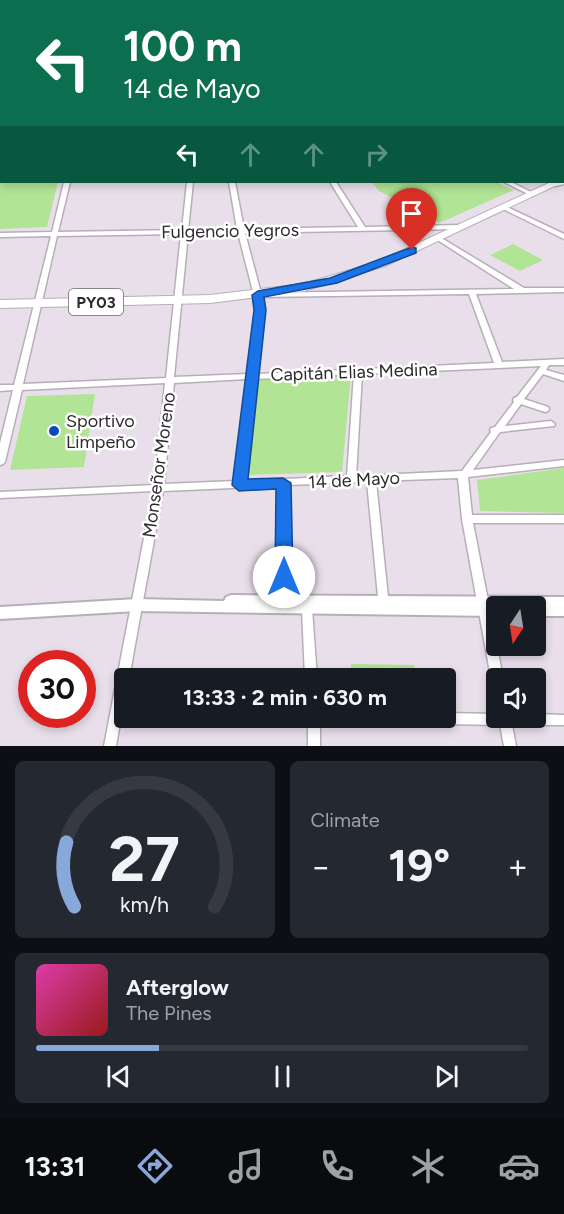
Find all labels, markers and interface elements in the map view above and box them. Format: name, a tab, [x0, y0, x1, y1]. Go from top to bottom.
text: 100 m	[123, 21, 242, 72]
icon: left	[24, 24, 102, 102]
text: 14 de Mayo	[123, 72, 261, 105]
icon: left	[171, 138, 204, 171]
icon: ahead	[234, 138, 267, 171]
icon: ahead	[297, 138, 330, 171]
icon: right	[360, 138, 393, 171]
pin	[386, 188, 437, 250]
icon: arrive	[395, 197, 428, 230]
street label: Fulgencio Yegros	[161, 219, 299, 243]
road number: PY03	[69, 289, 123, 315]
street label: Capitán Elias Medina	[270, 358, 438, 386]
street label: Monseñor Moreno	[138, 391, 180, 539]
place label: Sportivo Limpeño	[66, 410, 136, 453]
marker: Sportivo Limpeño	[47, 424, 61, 438]
street label: 14 de Mayo	[308, 467, 400, 493]
position arrow	[252, 545, 316, 609]
north arrow	[486, 596, 546, 656]
map controls	[486, 596, 546, 728]
speed limit sign: 30	[18, 650, 96, 728]
button: sound	[486, 668, 546, 728]
text: 13:33 · 2 min · 630 m	[183, 684, 387, 711]
text: Climate	[311, 808, 380, 832]
text: 27	[109, 822, 180, 897]
text: 19°	[388, 838, 450, 892]
text: −	[311, 847, 331, 886]
text: +	[507, 847, 528, 886]
text: km/h	[120, 892, 169, 917]
text: Afterglow	[126, 974, 229, 1001]
text: The Pines	[126, 1001, 212, 1025]
icon: previous	[102, 1060, 135, 1093]
icon: pause	[266, 1060, 299, 1093]
icon: next	[430, 1060, 463, 1093]
icon: directions	[134, 1145, 176, 1187]
icon: music	[225, 1145, 267, 1187]
icon: phone	[316, 1145, 358, 1187]
icon: climate	[407, 1145, 449, 1187]
icon: car	[498, 1145, 540, 1187]
text: 13:31	[24, 1150, 85, 1183]

